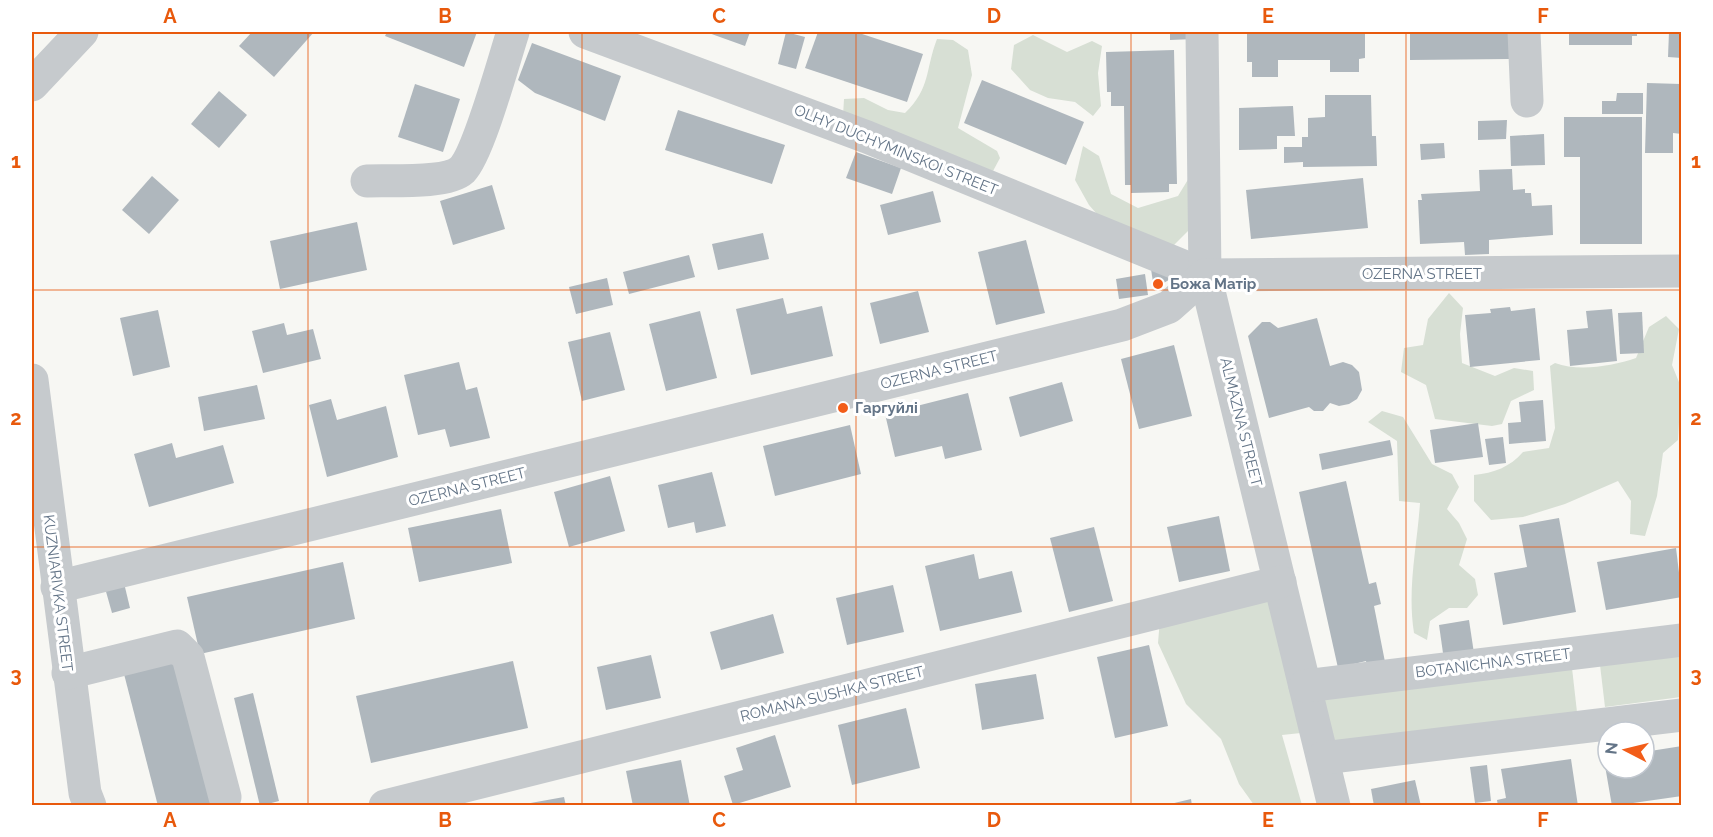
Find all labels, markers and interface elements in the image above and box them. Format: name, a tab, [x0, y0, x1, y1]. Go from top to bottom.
text: A	[163, 4, 177, 28]
text: B	[438, 4, 452, 28]
text: C	[712, 4, 726, 28]
text: D	[987, 4, 1001, 28]
text: E	[1262, 4, 1274, 28]
text: F	[1537, 4, 1549, 28]
street label: OLHY DUCHYMINSKOI STREET	[791, 101, 1001, 199]
text: 1	[11, 149, 21, 173]
text: 1	[1691, 149, 1701, 173]
street label: OZERNA STREET	[1362, 265, 1482, 283]
place label: Божа Матір	[1170, 275, 1257, 293]
marker: Божа Матір	[1151, 277, 1165, 291]
street label: OZERNA STREET	[879, 347, 999, 393]
street label: ALMAZNA STREET	[1216, 356, 1266, 488]
place label: Гаргуйлі	[855, 399, 918, 417]
marker: Гаргуйлі	[836, 401, 850, 415]
text: 2	[10, 406, 22, 430]
text: 2	[1690, 406, 1702, 430]
street label: OZERNA STREET	[407, 464, 527, 510]
street label: KUZNIARIVKA STREET	[39, 513, 77, 673]
street label: BOTANICHNA STREET	[1414, 645, 1572, 681]
street label: ROMANA SUSHKA STREET	[738, 662, 926, 726]
text: 3	[10, 663, 22, 687]
text: 3	[1690, 663, 1702, 687]
north arrow	[1596, 720, 1656, 780]
text: N	[1601, 741, 1622, 755]
text: A	[163, 808, 177, 832]
text: B	[438, 808, 452, 832]
text: C	[712, 808, 726, 832]
text: D	[987, 808, 1001, 832]
text: E	[1262, 808, 1274, 832]
text: F	[1537, 808, 1549, 832]

